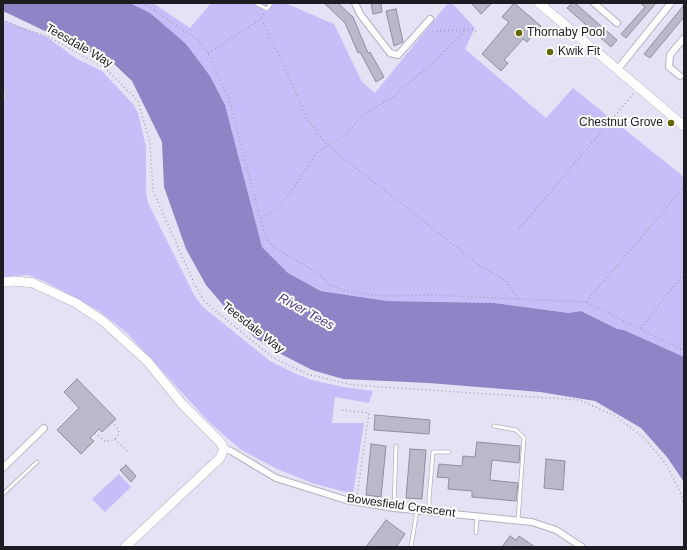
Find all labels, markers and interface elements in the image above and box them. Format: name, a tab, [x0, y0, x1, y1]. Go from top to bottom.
street label: Teesdale Way	[43, 21, 115, 71]
place label: Thornaby Pool	[527, 26, 605, 40]
marker: Thornaby Pool	[514, 28, 524, 38]
place label: Kwik Fit	[558, 45, 600, 59]
marker: Kwik Fit	[545, 47, 555, 57]
place label: Chestnut Grove	[579, 116, 663, 130]
marker: Chestnut Grove	[666, 118, 676, 128]
water label: River Tees	[275, 290, 337, 334]
street label: Teesdale Way	[219, 299, 287, 357]
street label: Bowesfield Crescent	[346, 491, 456, 521]

